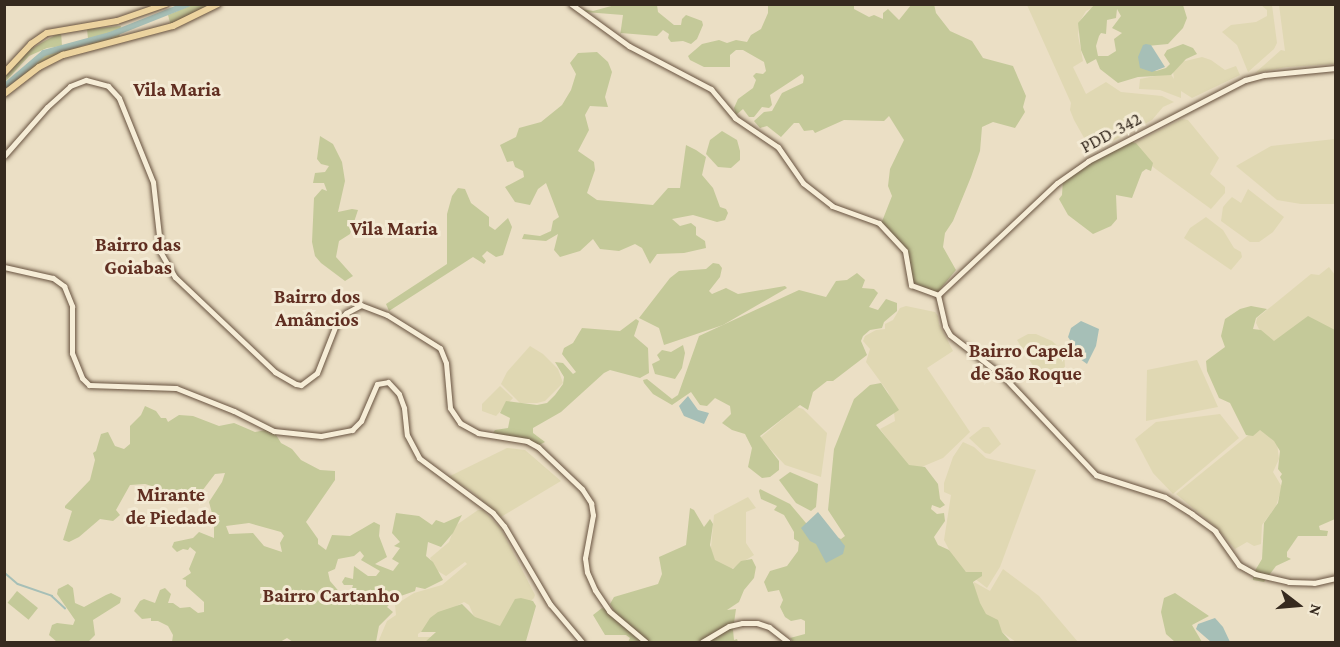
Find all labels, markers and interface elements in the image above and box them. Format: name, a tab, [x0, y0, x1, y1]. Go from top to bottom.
district label: Vila Maria	[133, 77, 221, 101]
street label: PDD-342	[1077, 108, 1145, 158]
district label: Vila Maria	[350, 216, 438, 240]
district label: Bairro das Goiabas	[95, 232, 181, 279]
district label: Bairro dos Amâncios	[274, 284, 360, 331]
district label: Bairro Capela de São Roque	[969, 339, 1083, 386]
district label: Mirante de Piedade	[125, 482, 217, 529]
north arrow	[1268, 575, 1328, 635]
district label: Bairro Cartanho	[262, 583, 400, 607]
text: N	[1306, 603, 1325, 618]

